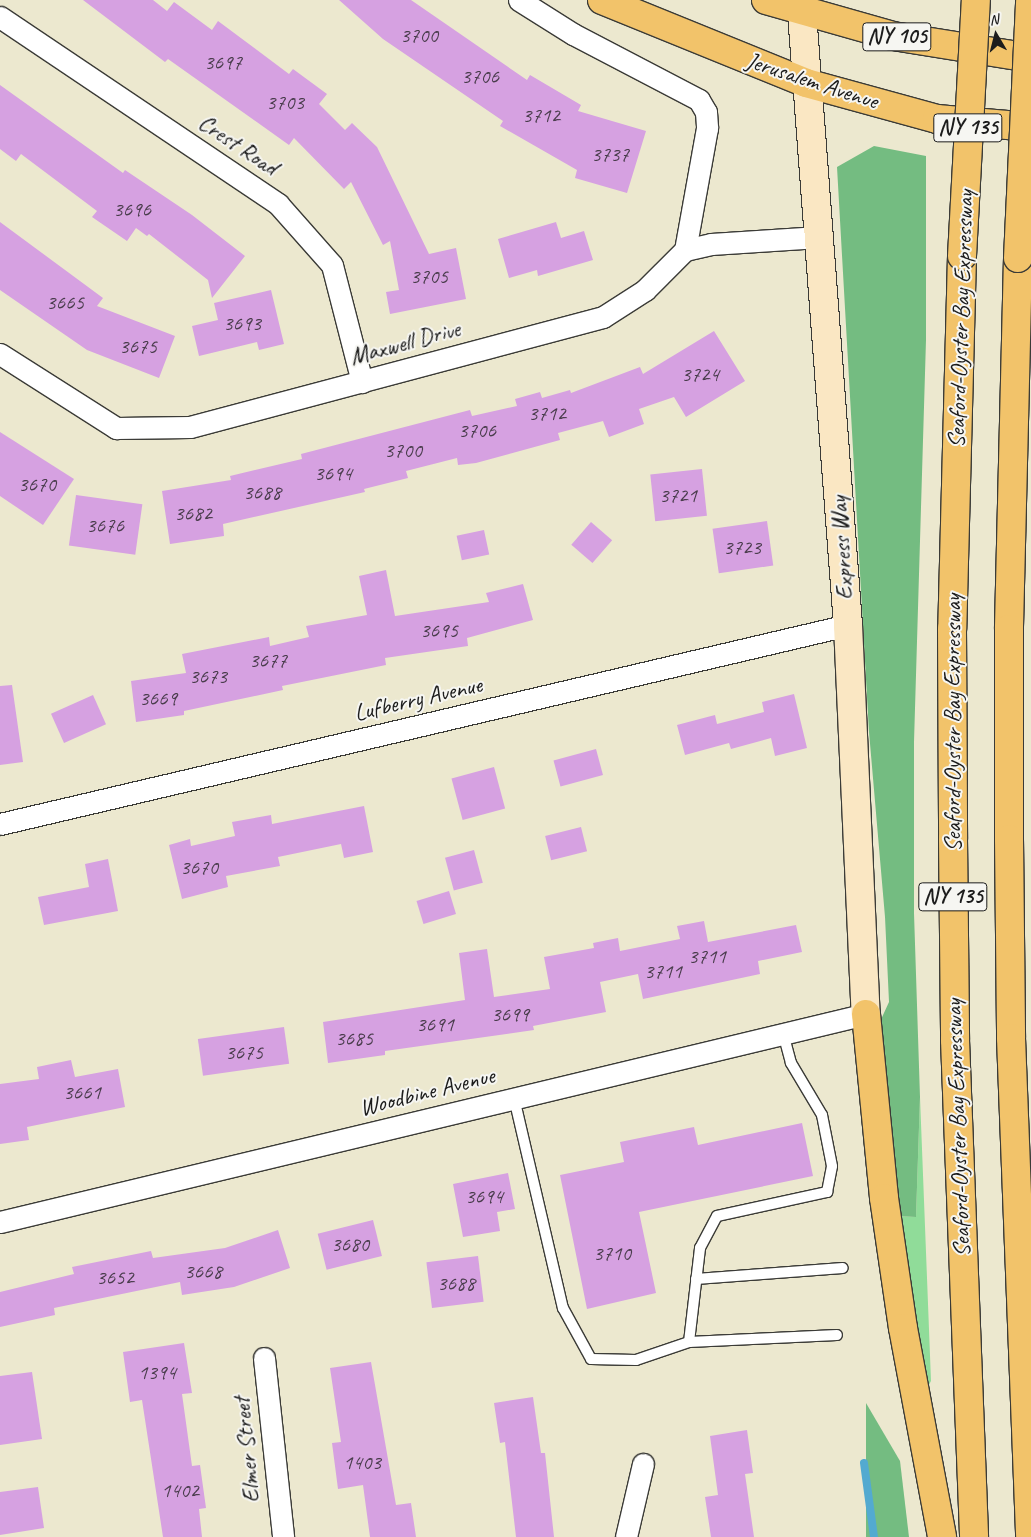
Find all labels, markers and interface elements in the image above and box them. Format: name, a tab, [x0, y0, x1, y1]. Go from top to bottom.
north arrow	[971, 10, 1021, 60]
text: N	[988, 11, 999, 29]
road number: NY 105	[862, 18, 932, 56]
house number: 3700	[400, 22, 438, 48]
street label: Jerusalem Avenue	[743, 46, 881, 116]
house number: 3697	[204, 49, 242, 75]
house number: 3706	[461, 63, 499, 89]
house number: 3703	[266, 89, 304, 115]
house number: 3712	[522, 102, 560, 128]
street label: Crest Road	[193, 108, 283, 182]
road number: NY 135	[933, 109, 1003, 148]
house number: 3737	[591, 141, 629, 167]
street label: Seaford-Oyster Bay Expressway	[942, 189, 980, 449]
house number: 3696	[113, 196, 151, 222]
house number: 3705	[410, 263, 448, 289]
house number: 3665	[46, 289, 84, 315]
house number: 3693	[223, 310, 261, 336]
street label: Maxwell Drive	[347, 314, 463, 372]
house number: 3675	[119, 333, 157, 359]
house number: 3724	[681, 361, 719, 387]
house number: 3712	[528, 400, 566, 426]
house number: 3706	[458, 417, 496, 443]
house number: 3700	[384, 437, 422, 463]
house number: 3694	[314, 460, 352, 486]
house number: 3670	[18, 471, 56, 497]
house number: 3688	[243, 479, 281, 505]
house number: 3721	[659, 482, 697, 508]
street label: Express Way	[824, 495, 860, 601]
house number: 3682	[174, 500, 212, 526]
house number: 3676	[86, 512, 124, 538]
house number: 3723	[723, 534, 761, 560]
street label: Seaford-Oyster Bay Expressway	[939, 594, 967, 852]
house number: 3695	[420, 617, 458, 643]
house number: 3677	[249, 647, 287, 673]
house number: 3673	[189, 663, 227, 689]
street label: Lufberry Avenue	[351, 670, 485, 728]
house number: 3669	[139, 685, 177, 711]
house number: 3670	[180, 854, 218, 880]
road number: NY 135	[918, 878, 988, 916]
house number: 3711	[688, 943, 726, 969]
house number: 3711	[644, 958, 682, 984]
street label: Seaford-Oyster Bay Expressway	[939, 998, 977, 1258]
house number: 3699	[491, 1001, 529, 1027]
house number: 3691	[416, 1011, 454, 1037]
house number: 3685	[335, 1025, 373, 1051]
house number: 3675	[225, 1039, 263, 1065]
street label: Woodbine Avenue	[356, 1061, 498, 1123]
house number: 3661	[63, 1079, 101, 1105]
house number: 3694	[465, 1183, 503, 1209]
house number: 3680	[331, 1231, 369, 1257]
house number: 3710	[593, 1240, 631, 1266]
house number: 3668	[184, 1258, 222, 1284]
house number: 3652	[96, 1264, 134, 1290]
house number: 3688	[437, 1270, 475, 1296]
house number: 1394	[138, 1359, 176, 1385]
street label: Elmer Street	[227, 1396, 267, 1504]
house number: 1403	[343, 1449, 381, 1475]
house number: 1402	[161, 1477, 199, 1503]

